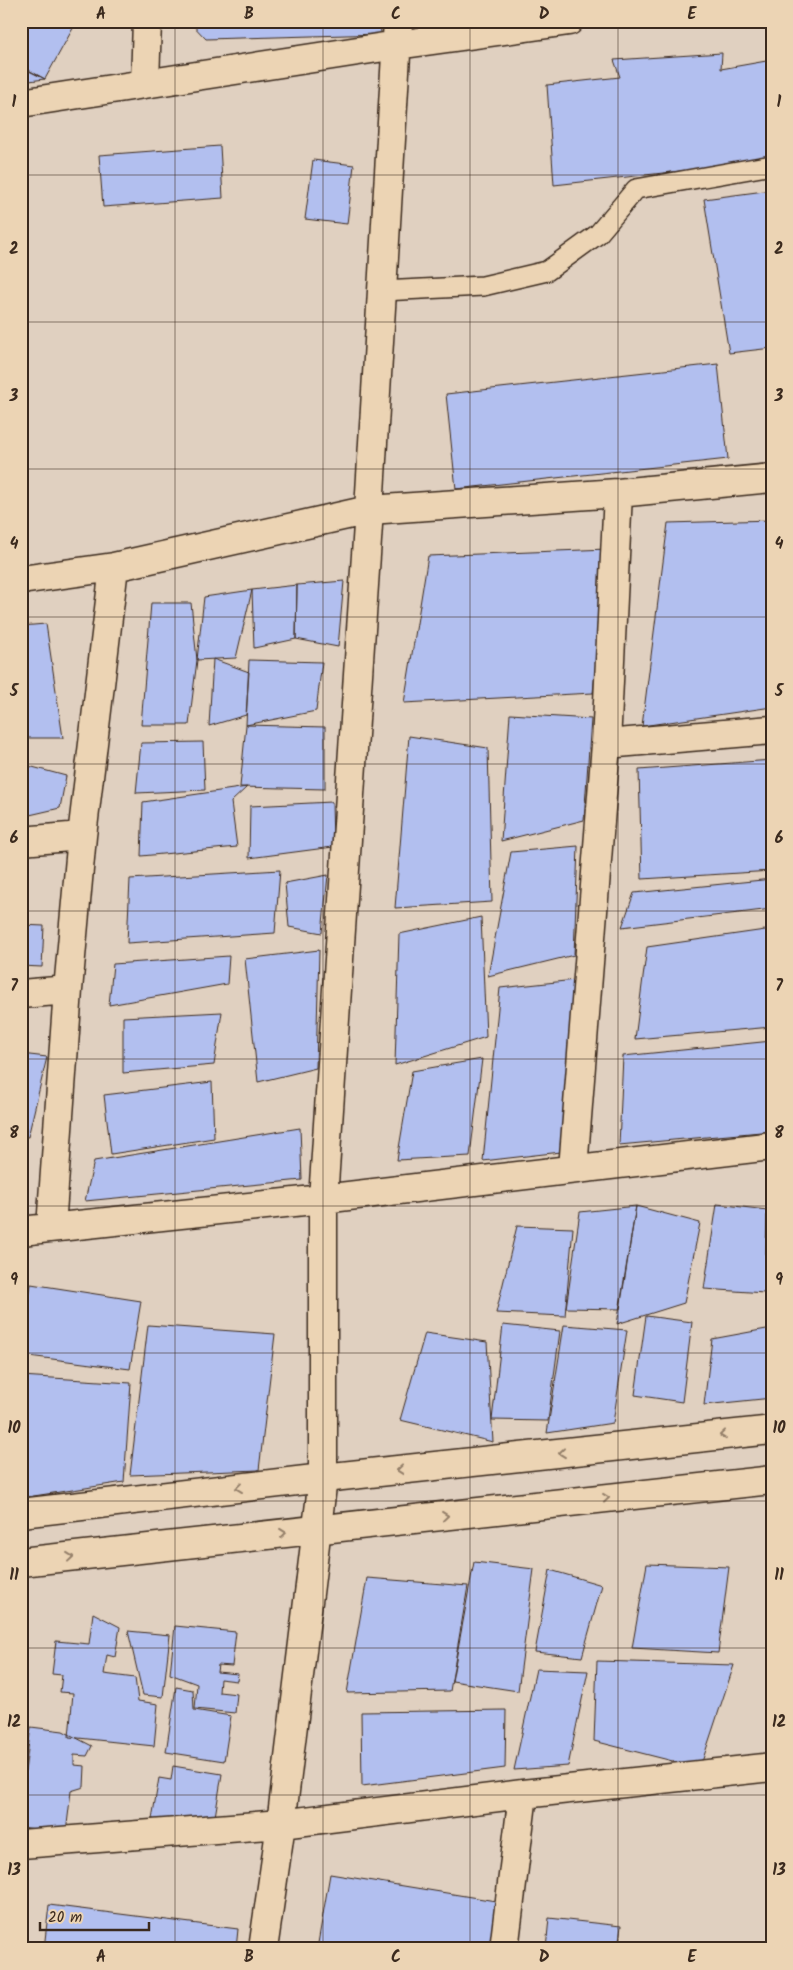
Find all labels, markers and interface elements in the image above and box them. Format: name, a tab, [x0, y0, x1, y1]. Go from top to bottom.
text: A	[96, 2, 106, 27]
text: B	[244, 2, 254, 27]
text: C	[391, 2, 401, 27]
text: D	[539, 2, 550, 27]
text: E	[688, 2, 698, 27]
text: 1	[12, 90, 17, 115]
text: 1	[777, 90, 782, 115]
text: 2	[9, 237, 19, 262]
text: 2	[774, 237, 784, 262]
text: 3	[9, 384, 19, 409]
text: 3	[774, 384, 784, 409]
text: 4	[10, 532, 19, 557]
text: 4	[775, 532, 784, 557]
text: 5	[9, 679, 20, 704]
text: 5	[774, 679, 785, 704]
text: 6	[10, 826, 19, 851]
text: 6	[775, 826, 784, 851]
text: 7	[10, 974, 18, 999]
text: 7	[775, 974, 783, 999]
text: 8	[9, 1121, 19, 1146]
text: 8	[774, 1121, 784, 1146]
text: 9	[10, 1268, 18, 1293]
text: 9	[775, 1268, 783, 1293]
text: 10	[7, 1416, 21, 1441]
text: 10	[772, 1416, 786, 1441]
one-way arrow	[719, 1429, 727, 1440]
one-way arrow	[557, 1447, 565, 1458]
one-way arrow	[396, 1464, 404, 1475]
one-way arrow	[234, 1482, 242, 1493]
one-way arrow	[603, 1493, 611, 1504]
one-way arrow	[441, 1511, 449, 1522]
one-way arrow	[280, 1528, 288, 1539]
one-way arrow	[66, 1552, 74, 1563]
text: 11	[9, 1563, 19, 1588]
text: 11	[774, 1563, 784, 1588]
text: 12	[7, 1710, 21, 1735]
text: 12	[772, 1710, 786, 1735]
text: 13	[7, 1858, 21, 1883]
text: 13	[772, 1858, 786, 1883]
scale bar	[40, 1900, 149, 1932]
text: 20 m	[48, 1906, 82, 1930]
text: A	[96, 1945, 106, 1970]
text: B	[244, 1945, 254, 1970]
text: C	[391, 1945, 401, 1970]
text: D	[539, 1945, 550, 1970]
text: E	[688, 1945, 698, 1970]

